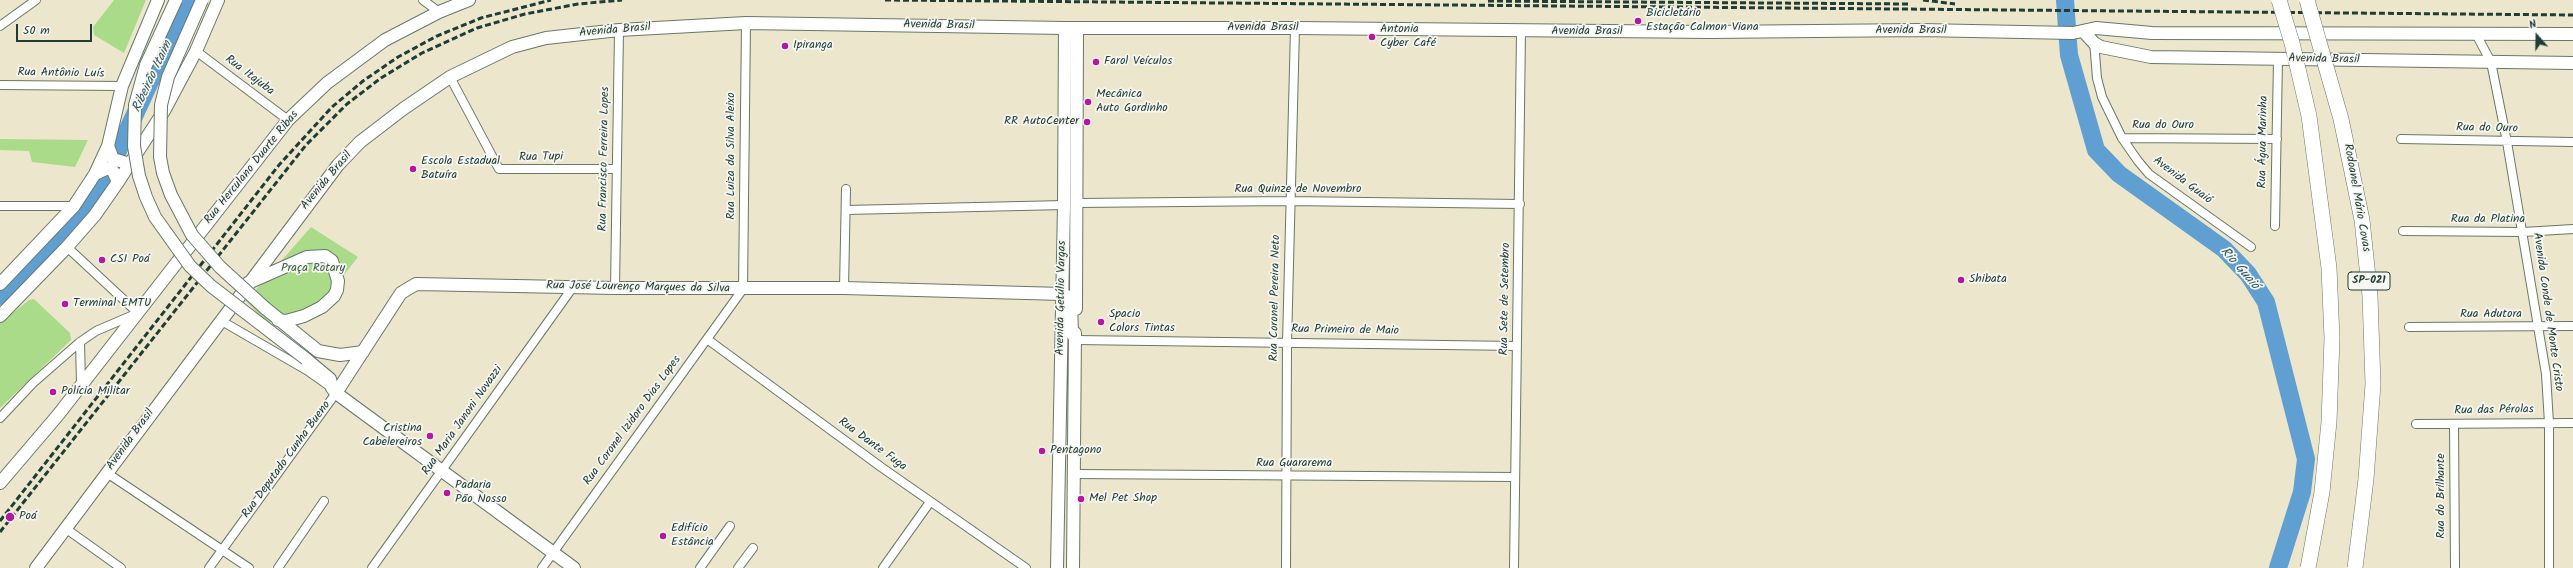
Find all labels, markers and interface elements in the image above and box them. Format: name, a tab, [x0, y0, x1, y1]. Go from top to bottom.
place label: Bicicletário Estação Calmon Viana	[1646, 7, 1759, 35]
text: N	[2527, 15, 2539, 34]
scale bar	[18, 16, 94, 42]
marker: Bicicletário Estação Calmon Viana	[1633, 16, 1643, 26]
north arrow	[2517, 16, 2557, 56]
street label: Avenida Brasil	[903, 18, 975, 34]
text: 50 m	[23, 21, 50, 40]
street label: Avenida Brasil	[579, 21, 651, 41]
street label: Avenida Brasil	[1227, 21, 1299, 35]
place label: Antonia Cyber Café	[1380, 23, 1436, 51]
street label: Avenida Brasil	[1875, 24, 1947, 38]
street label: Avenida Brasil	[1551, 25, 1623, 39]
marker: Antonia Cyber Café	[1367, 32, 1377, 42]
water label: Ribeirão Itaim	[130, 39, 176, 115]
place label: Ipiranga	[793, 39, 833, 53]
marker: Ipiranga	[780, 41, 790, 51]
street label: Avenida Brasil	[2288, 52, 2360, 68]
street label: Rua Itajuba	[222, 53, 276, 99]
place label: Farol Veículos	[1104, 55, 1172, 69]
marker: Farol Veículos	[1091, 57, 1101, 67]
street label: Rua Antônio Luís	[17, 66, 105, 82]
street label: Rua Francisco Ferreira Lopes	[597, 86, 613, 232]
place label: Mecânica Auto Gordinho	[1096, 88, 1168, 116]
street label: Rua Luiza da Silva Aleixo	[725, 92, 739, 220]
street label: Rua Água Marinha	[2256, 95, 2272, 189]
marker: Mecânica Auto Gordinho	[1083, 97, 1093, 107]
street label: Rua Herculano Duarte Ribas	[202, 108, 302, 228]
place label: RR AutoCenter	[1004, 115, 1079, 129]
marker: RR AutoCenter	[1082, 117, 1092, 127]
street label: Rua do Ouro	[2132, 119, 2194, 133]
street label: Rua do Ouro	[2456, 121, 2518, 137]
street label: Rodoanel Mário Covas	[2339, 143, 2373, 253]
street label: Avenida Brasil	[298, 149, 356, 213]
street label: Rua Tupi	[519, 150, 563, 166]
street label: Avenida Guaió	[2150, 154, 2214, 208]
place label: Escola Estadual Batuíra	[421, 155, 500, 183]
marker: Escola Estadual Batuíra	[408, 164, 418, 174]
street label: Rua Quinze de Novembro	[1235, 183, 1361, 197]
street label: Rua da Platina	[2451, 213, 2525, 227]
street label: Avenida Conde de Monte Cristo	[2529, 232, 2565, 392]
street label: Rua Coronel Pereira Neto	[1268, 234, 1284, 362]
street label: Avenida Getúlio Vargas	[1054, 240, 1070, 356]
street label: Rua Sete de Setembro	[1498, 242, 1514, 356]
water label: Rio Guaió	[2216, 245, 2262, 293]
place label: CSI Poá	[110, 253, 150, 267]
marker: CSI Poá	[97, 255, 107, 265]
park label: Praça Rotary	[281, 262, 345, 276]
road number: SP-021	[2348, 272, 2390, 290]
place label: Shibata	[1969, 273, 2007, 287]
marker: Shibata	[1956, 275, 1966, 285]
street label: Rua José Lourenço Marques da Silva	[546, 279, 730, 297]
place label: Terminal EMTU	[73, 297, 151, 311]
marker: Terminal EMTU	[60, 299, 70, 309]
place label: Spacio Colors Tintas	[1109, 308, 1175, 336]
street label: Rua Adutora	[2460, 308, 2522, 322]
marker: Spacio Colors Tintas	[1096, 317, 1106, 327]
street label: Rua Primeiro de Maio	[1291, 323, 1399, 339]
street label: Rua Coronel Izidoro Dias Lopes	[581, 353, 685, 489]
street label: Rua Maria Janoni Novazzi	[420, 363, 506, 479]
place label: Polícia Militar	[61, 385, 130, 399]
marker: Polícia Militar	[48, 387, 58, 397]
street label: Rua Deputado Cunha Bueno	[240, 399, 334, 521]
street label: Rua das Pérolas	[2454, 403, 2534, 419]
street label: Avenida Brasil	[104, 407, 158, 473]
street label: Rua Dante Fuga	[835, 415, 909, 475]
place label: Cristina Cabelereiros	[362, 422, 422, 450]
marker: Cristina Cabelereiros	[425, 431, 435, 441]
place label: Pentagono	[1050, 444, 1102, 458]
marker: Pentagono	[1037, 446, 1047, 456]
street label: Rua do Brilhante	[2435, 453, 2449, 539]
street label: Rua Guararema	[1256, 457, 1332, 471]
place label: Padaria Pão Nosso	[455, 479, 507, 507]
marker: Padaria Pão Nosso	[442, 488, 452, 498]
place label: Mel Pet Shop	[1089, 492, 1157, 506]
marker: Mel Pet Shop	[1076, 494, 1086, 504]
place label: Poá	[19, 510, 37, 524]
marker: Poá	[4, 511, 16, 523]
place label: Edifício Estância	[671, 522, 714, 550]
marker: Edifício Estância	[658, 531, 668, 541]

